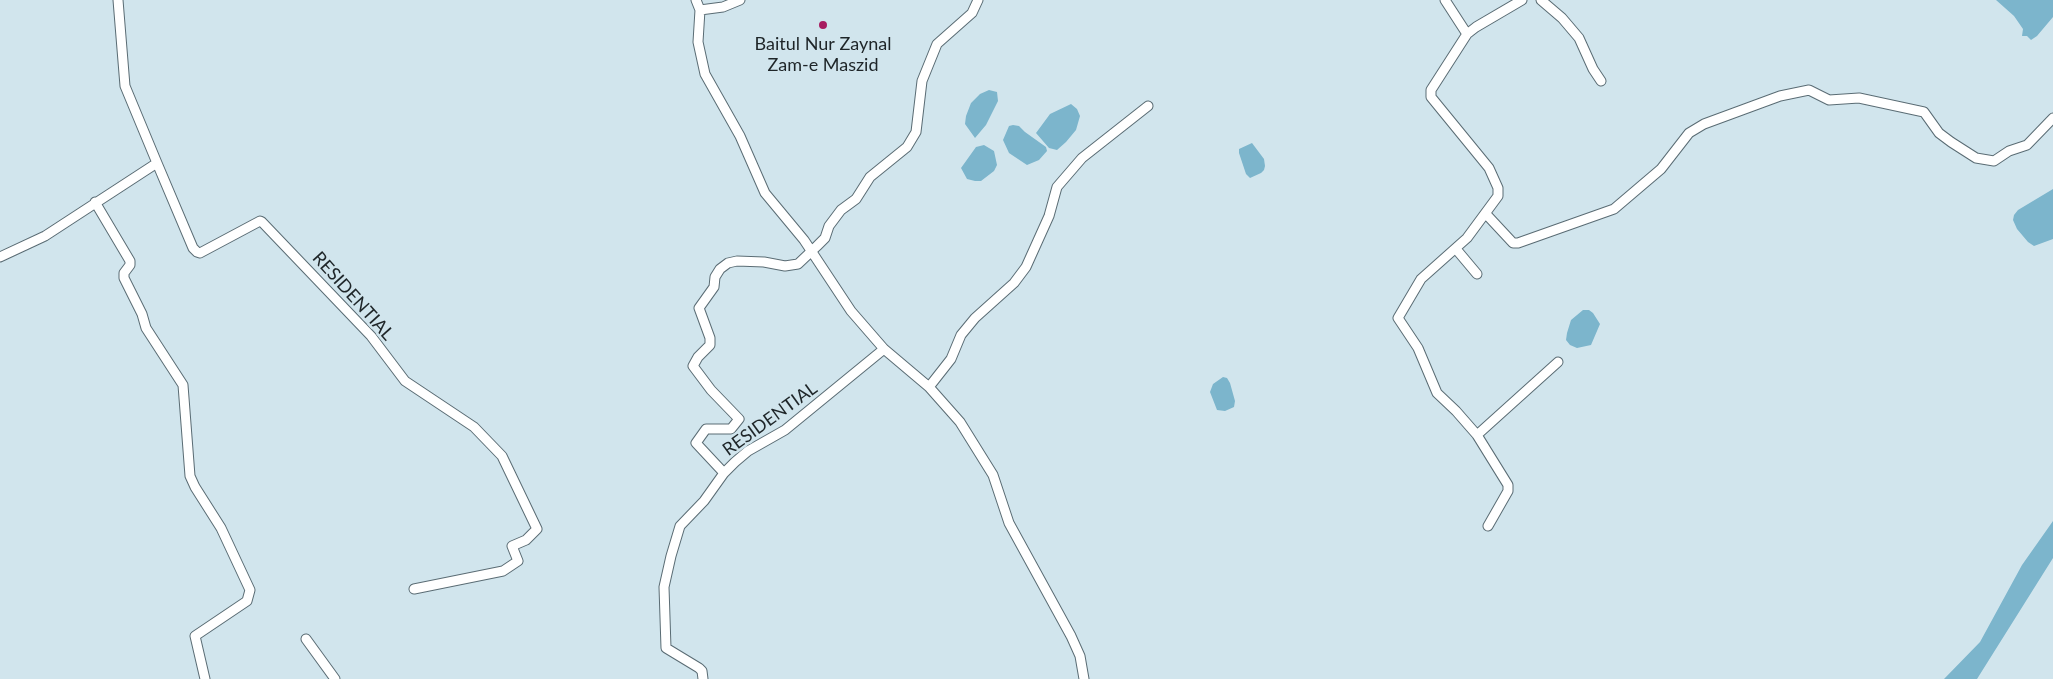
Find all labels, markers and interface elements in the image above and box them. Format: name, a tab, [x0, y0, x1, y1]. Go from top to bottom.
marker: Baitul Nur Zaynal Zam-e Maszid	[817, 19, 829, 31]
place label: Baitul Nur Zaynal Zam-e Maszid	[755, 33, 891, 76]
street label: RESIDENTIAL	[308, 247, 398, 345]
street label: RESIDENTIAL	[719, 378, 821, 460]

